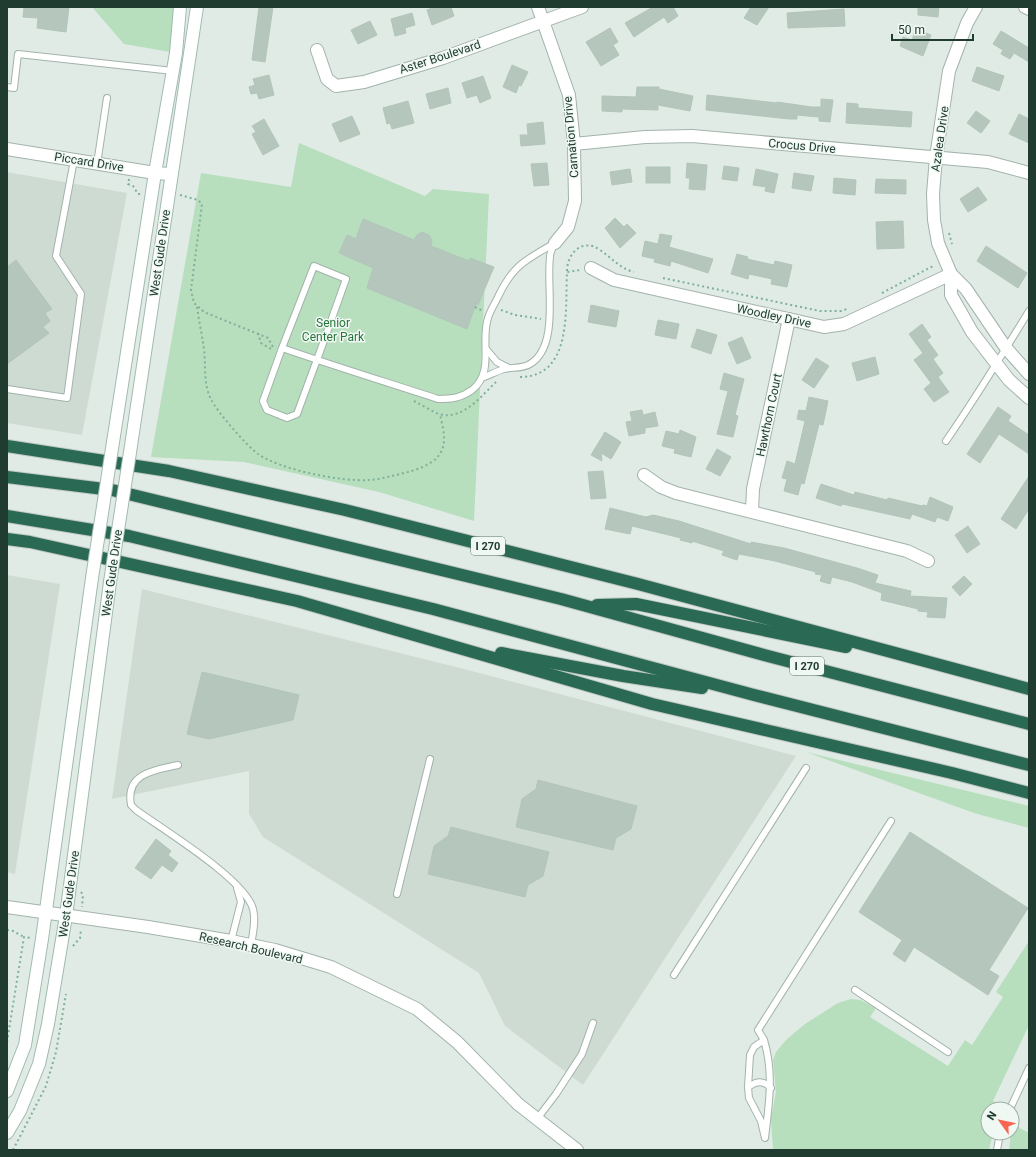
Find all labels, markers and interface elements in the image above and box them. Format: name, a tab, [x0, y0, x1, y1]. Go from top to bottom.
scale bar	[892, 16, 973, 42]
text: 50 m	[898, 23, 925, 37]
street label: Aster Boulevard	[398, 37, 482, 77]
street label: Carnation Drive	[560, 96, 582, 178]
street label: Azalea Drive	[928, 105, 952, 173]
street label: Crocus Drive	[768, 136, 836, 156]
street label: Piccard Drive	[53, 150, 125, 174]
street label: West Gude Drive	[147, 209, 173, 297]
street label: Woodley Drive	[735, 301, 813, 331]
park label: Senior Center Park	[302, 316, 365, 344]
street label: Hawthorn Court	[753, 372, 785, 458]
street label: West Gude Drive	[99, 529, 125, 617]
road number: I 270	[471, 537, 505, 555]
road number: I 270	[790, 657, 824, 675]
street label: West Gude Drive	[56, 850, 82, 938]
street label: Research Boulevard	[198, 929, 304, 967]
north arrow	[980, 1101, 1020, 1141]
text: N	[984, 1109, 1000, 1123]

